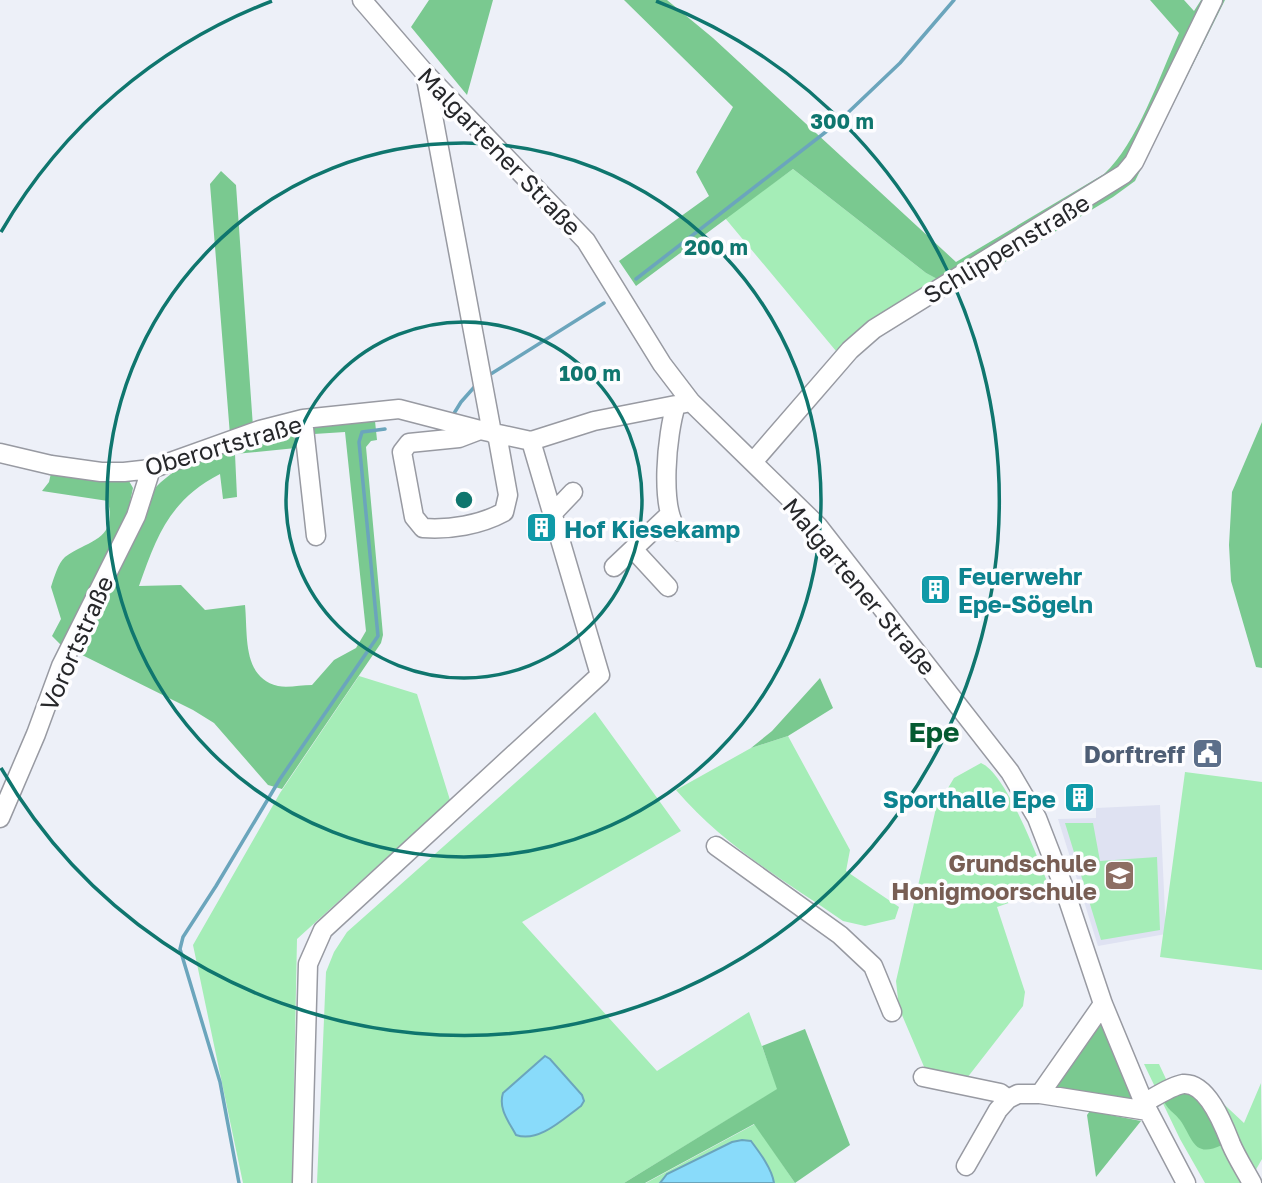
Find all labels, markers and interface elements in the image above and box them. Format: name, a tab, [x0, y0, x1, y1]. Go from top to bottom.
street label: Malgartener Straße	[412, 61, 588, 241]
text: 300 m	[810, 108, 874, 134]
street label: Schlippenstraße	[918, 187, 1094, 309]
text: 200 m	[684, 234, 748, 260]
text: 100 m	[559, 360, 621, 386]
street label: Oberortstraße	[141, 409, 305, 481]
centre of rings	[452, 488, 476, 512]
street label: Malgartener Straße	[777, 492, 943, 680]
building icon: Hof Kiesekamp	[524, 511, 558, 545]
place label: Hof Kiesekamp	[564, 514, 741, 543]
place label: Feuerwehr Epe-Sögeln	[958, 561, 1093, 618]
street label: Vorortstraße	[33, 571, 119, 715]
building icon: Feuerwehr Epe-Sögeln	[918, 572, 952, 606]
district label: Epe	[908, 715, 960, 748]
public building icon: Dorftreff	[1191, 736, 1225, 770]
place label: Dorftreff	[1084, 739, 1185, 768]
building icon: Sporthalle Epe	[1062, 781, 1096, 815]
place label: Sporthalle Epe	[883, 784, 1056, 813]
place label: Grundschule Honigmoorschule	[891, 848, 1097, 905]
school or university icon: Grundschule Honigmoorschule	[1103, 859, 1137, 893]

